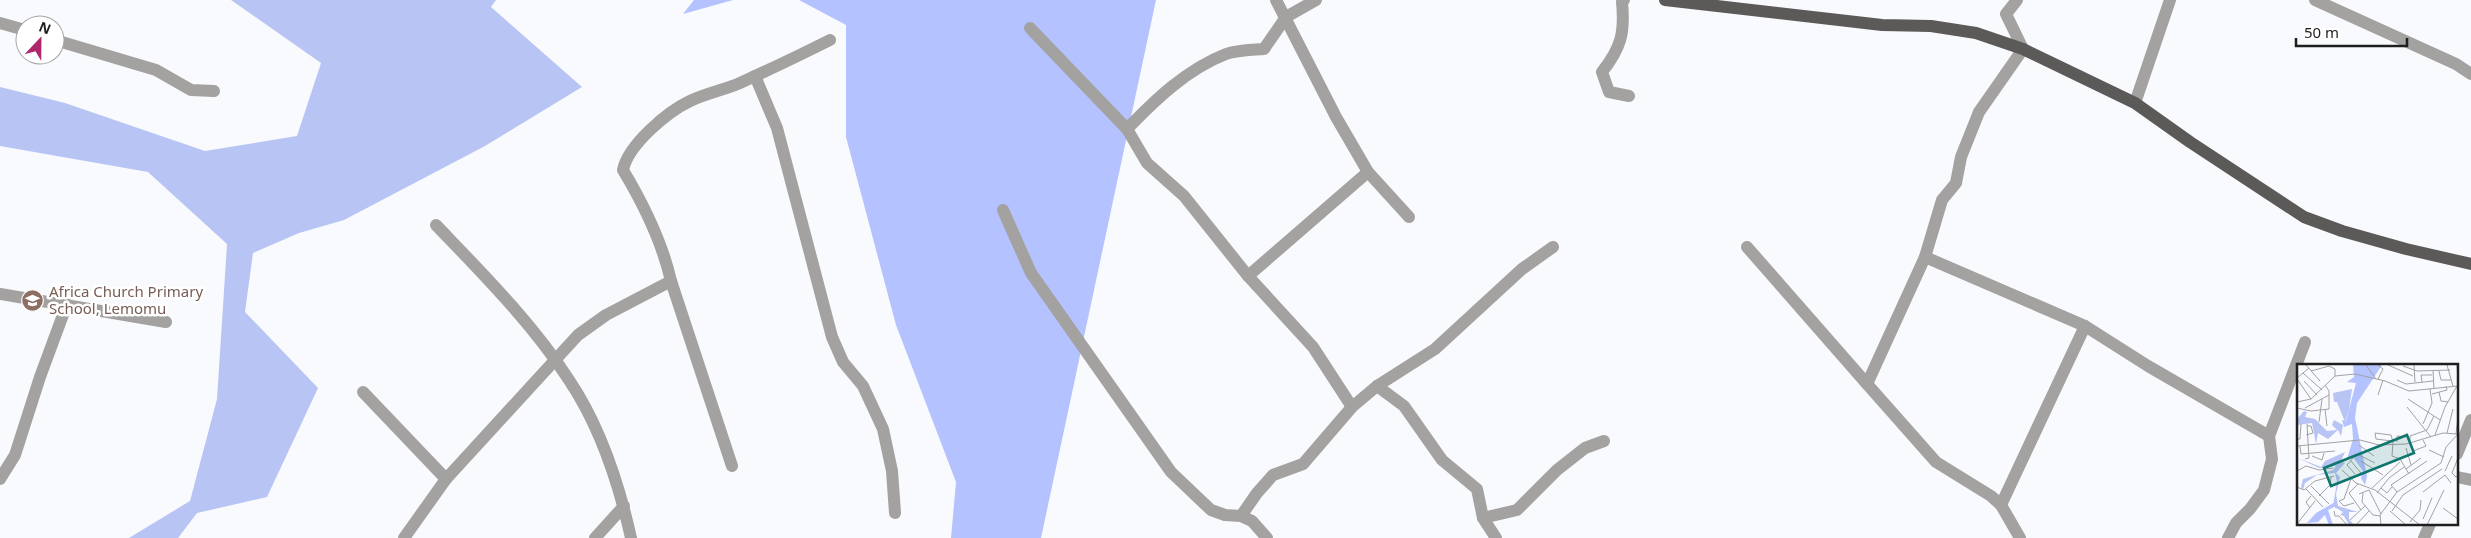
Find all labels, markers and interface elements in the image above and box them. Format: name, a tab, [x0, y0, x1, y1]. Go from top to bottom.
north arrow	[15, 15, 65, 65]
scale bar	[2296, 15, 2407, 47]
text: N	[36, 17, 54, 38]
text: 50 m	[2304, 22, 2339, 42]
place label: Africa Church Primary School, Lemomu	[49, 281, 203, 318]
school or university icon: Africa Church Primary School, Lemomu	[21, 288, 45, 312]
inset map	[2297, 364, 2458, 526]

